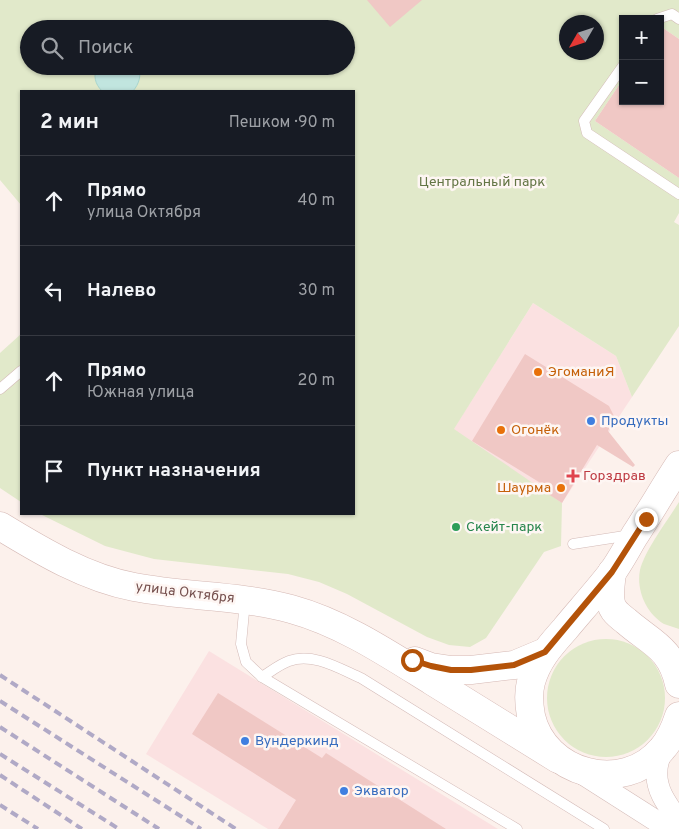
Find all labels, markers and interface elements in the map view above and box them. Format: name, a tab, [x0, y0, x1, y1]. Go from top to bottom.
north arrow	[559, 15, 604, 60]
map controls	[619, 15, 664, 105]
button: +	[619, 15, 664, 60]
search box	[20, 20, 355, 75]
icon: search	[38, 34, 66, 62]
text: Поиск	[78, 36, 134, 60]
button: −	[619, 60, 664, 105]
text: 2 мин	[40, 109, 99, 136]
text: Пешком · 90 m	[229, 113, 335, 133]
park label: Центральный парк	[419, 174, 545, 191]
text: Прямо	[87, 179, 146, 203]
icon: ahead	[40, 187, 68, 215]
text: 40 m	[297, 191, 335, 211]
text: улица Октября	[87, 203, 201, 223]
icon: left	[40, 277, 68, 305]
text: Налево	[87, 279, 156, 303]
text: 30 m	[298, 281, 335, 301]
text: Прямо	[87, 359, 146, 383]
place label: ЭгоманиЯ	[548, 364, 614, 381]
marker: ЭгоманиЯ	[532, 366, 544, 378]
icon: ahead	[40, 367, 68, 395]
text: 20 m	[298, 371, 335, 391]
text: Южная улица	[87, 383, 194, 403]
place label: Продукты	[601, 413, 668, 430]
marker: Продукты	[585, 415, 597, 427]
place label: Огонёк	[511, 422, 559, 439]
marker: Огонёк	[495, 424, 507, 436]
icon: arrive	[40, 457, 68, 485]
text: Пункт назначения	[87, 459, 261, 483]
place label: Горздрав	[583, 468, 646, 485]
marker: Горздрав	[567, 470, 579, 482]
place label: Шаурма	[497, 480, 551, 497]
marker: Шаурма	[555, 482, 567, 494]
route end	[635, 508, 658, 531]
place label: Скейт-парк	[466, 519, 542, 536]
marker: Скейт-парк	[450, 521, 462, 533]
street label: улица Октября	[134, 578, 236, 608]
route start	[401, 649, 424, 672]
place label: Вундеркинд	[255, 733, 339, 750]
marker: Вундеркинд	[239, 735, 251, 747]
place label: Экватор	[354, 783, 409, 800]
marker: Экватор	[338, 785, 350, 797]

